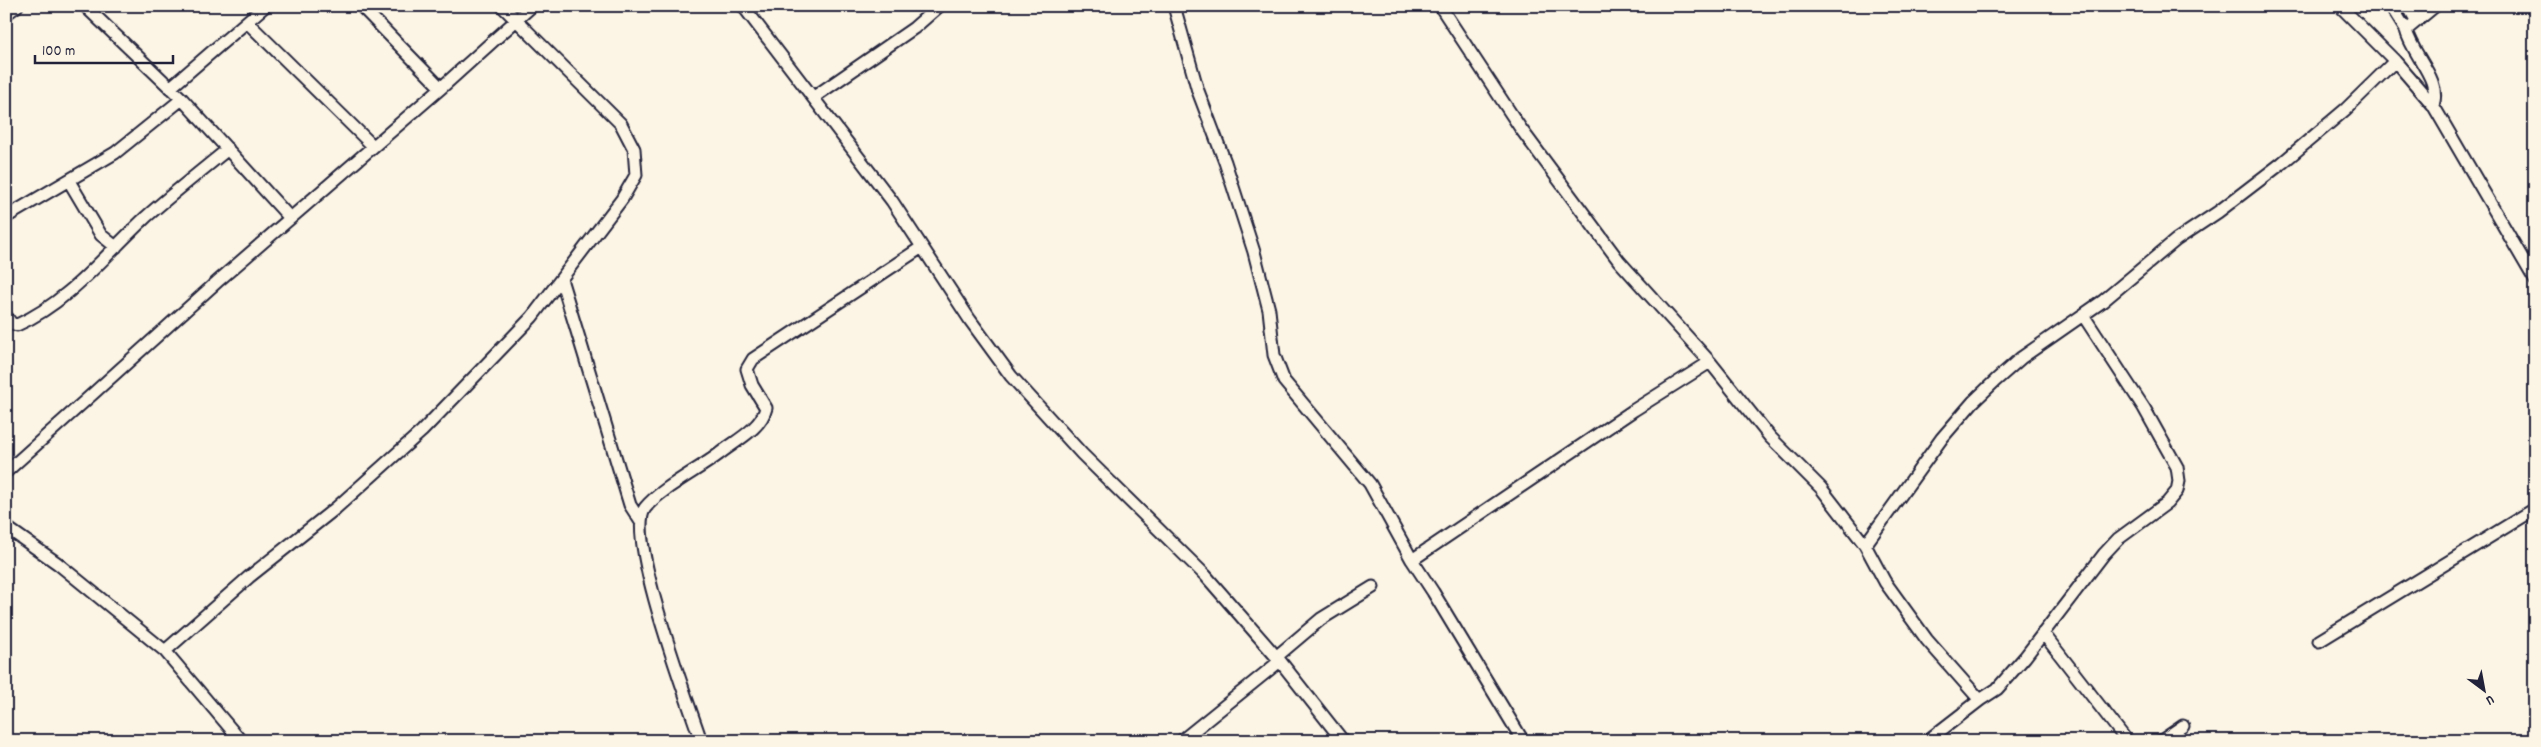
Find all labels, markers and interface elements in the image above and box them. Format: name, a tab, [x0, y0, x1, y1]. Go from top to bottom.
scale bar	[35, 32, 172, 64]
text: 100 m	[42, 41, 75, 63]
north arrow	[2458, 664, 2508, 714]
text: U	[2481, 689, 2498, 710]

